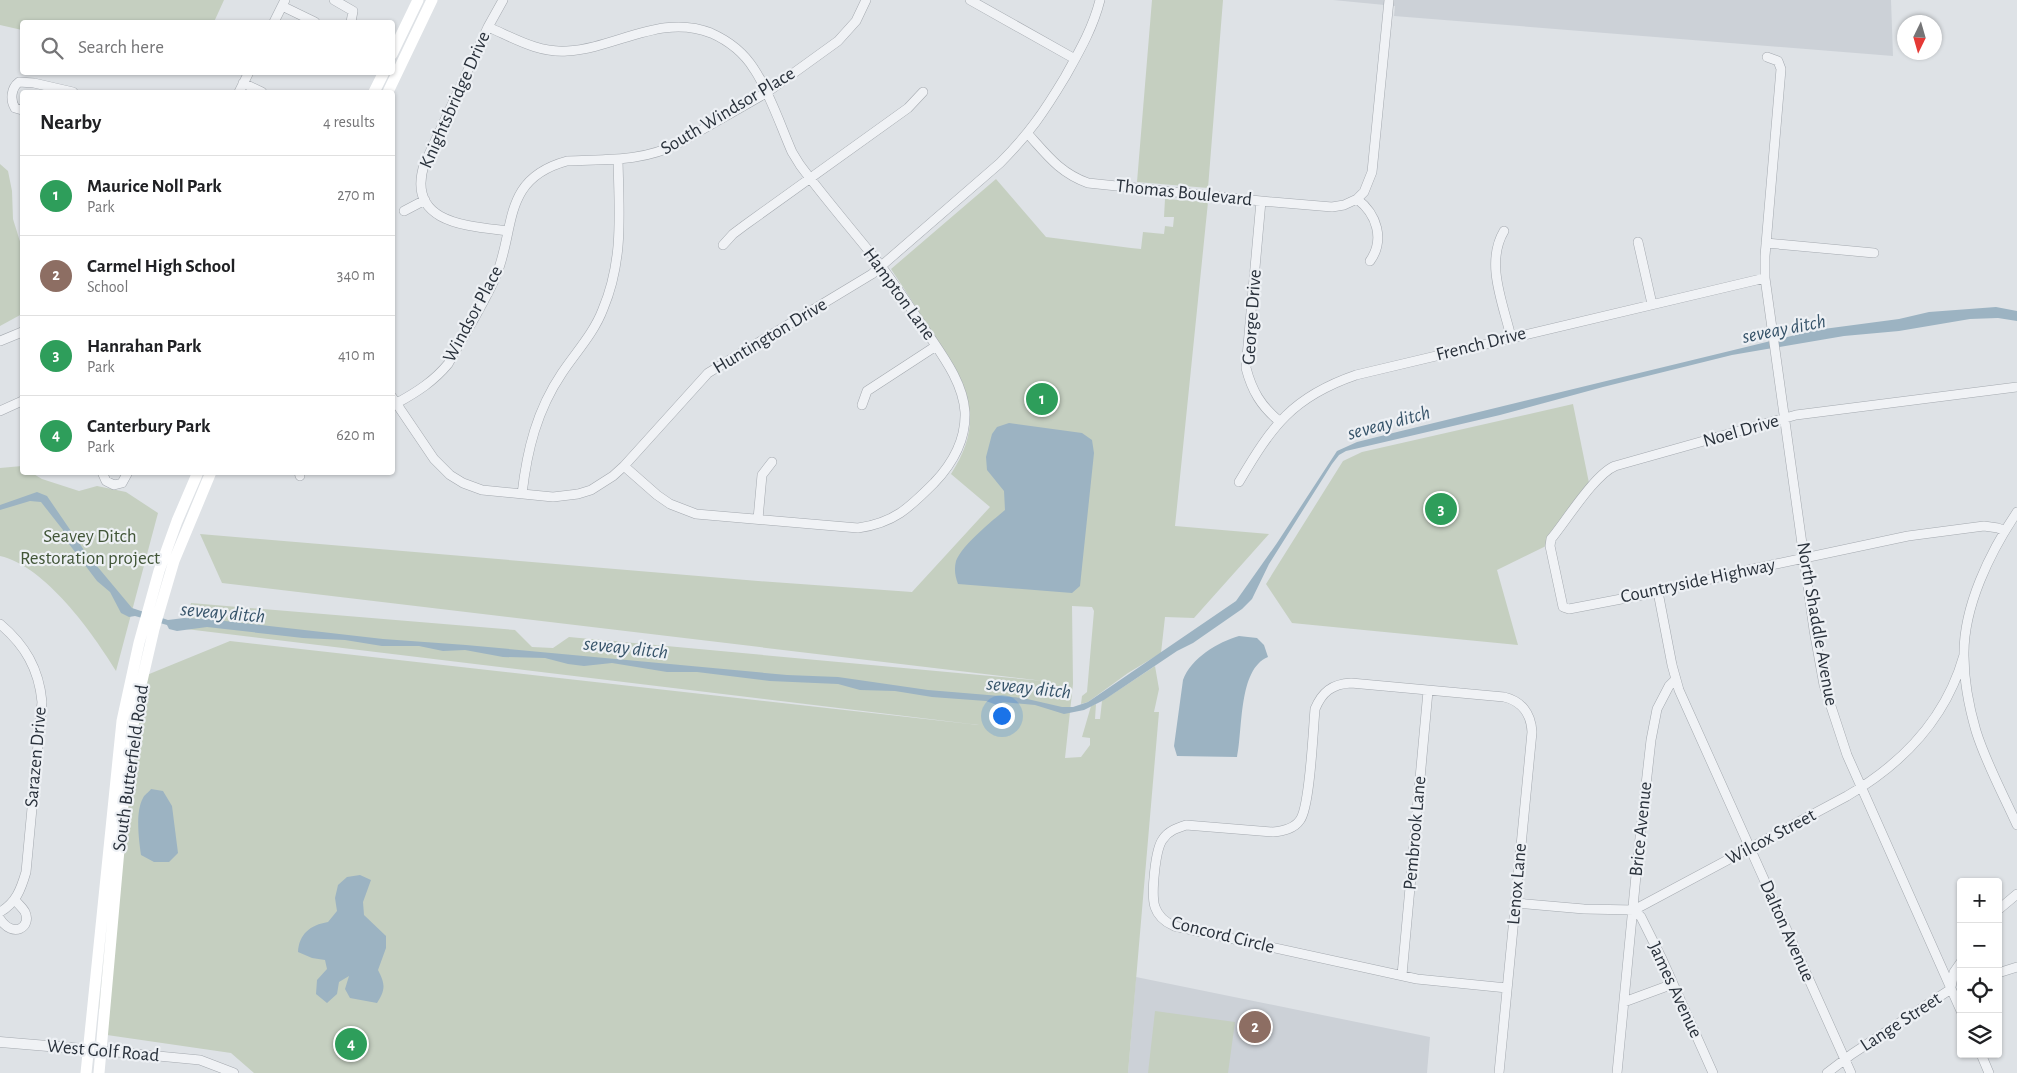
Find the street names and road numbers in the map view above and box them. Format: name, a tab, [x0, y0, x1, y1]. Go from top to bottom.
street label: Knightsbridge Drive	[416, 29, 494, 171]
street label: South Windsor Place	[658, 64, 798, 158]
street label: Thomas Boulevard	[1115, 176, 1253, 210]
street label: Hampton Lane	[859, 244, 939, 344]
street label: Windsor Place	[440, 263, 506, 365]
street label: George Drive	[1239, 269, 1265, 365]
street label: Huntington Drive	[710, 295, 830, 377]
street label: French Drive	[1434, 324, 1528, 364]
street label: Noel Drive	[1701, 411, 1781, 451]
street label: North Shaddle Avenue	[1793, 541, 1841, 707]
street label: Countryside Highway	[1619, 555, 1777, 607]
street label: South Butterfield Road	[110, 683, 152, 853]
street label: Sarazen Drive	[22, 706, 50, 808]
street label: Pembrook Lane	[1401, 775, 1429, 891]
street label: Brice Avenue	[1627, 781, 1655, 877]
street label: Wilcox Street	[1723, 805, 1819, 869]
street label: Lenox Lane	[1504, 842, 1530, 926]
street label: Dalton Avenue	[1756, 877, 1818, 985]
street label: Concord Circle	[1170, 913, 1276, 957]
street label: James Avenue	[1644, 939, 1706, 1041]
street label: Lange Street	[1857, 989, 1945, 1055]
street label: West Golf Road	[46, 1037, 160, 1065]

